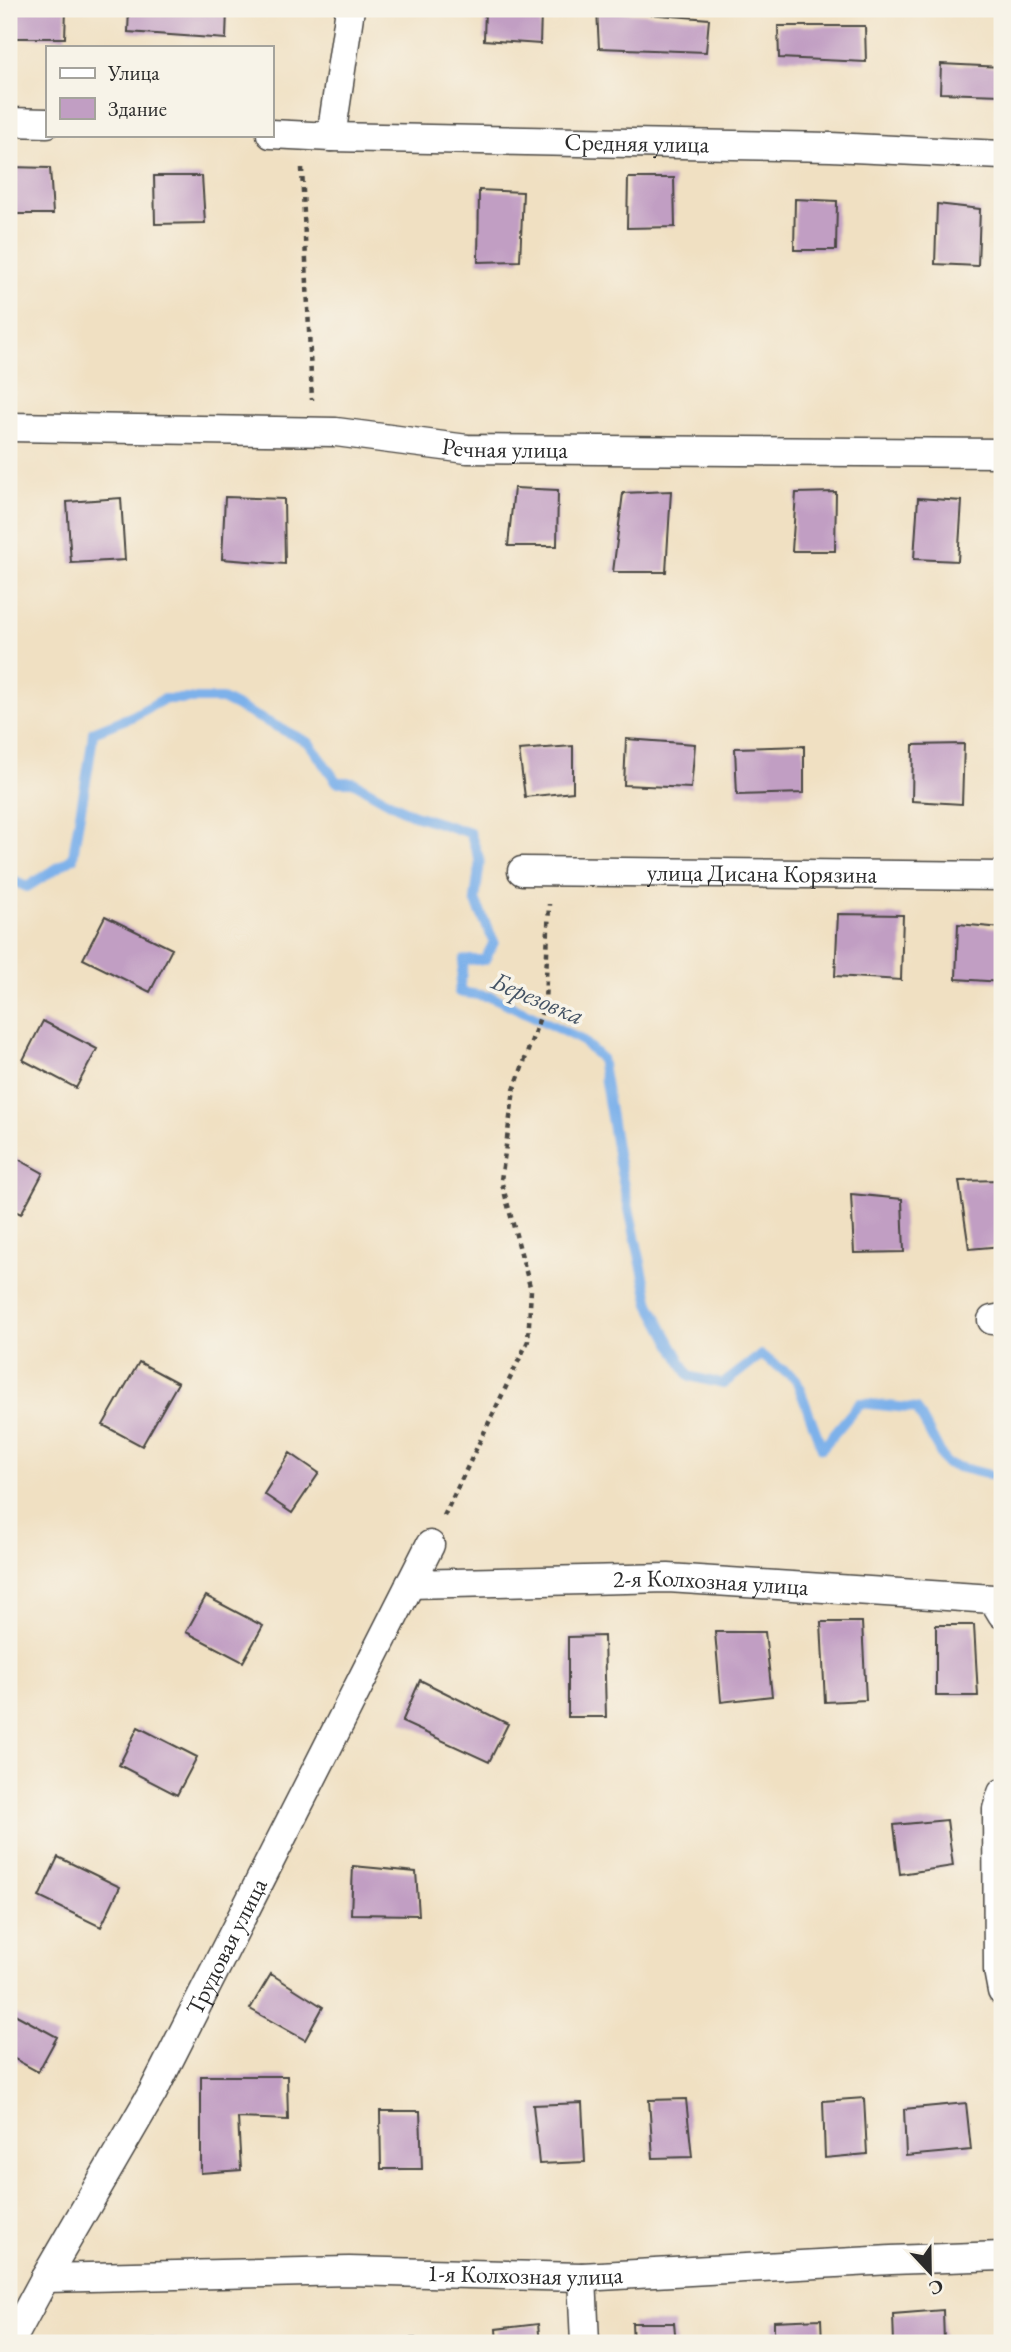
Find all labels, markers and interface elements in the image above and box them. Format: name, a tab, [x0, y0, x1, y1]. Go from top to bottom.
legend	[46, 46, 273, 136]
text: Улица	[107, 59, 160, 86]
text: Здание	[108, 95, 167, 122]
street label: Средняя улица	[564, 126, 710, 160]
street label: Речная улица	[440, 430, 568, 465]
street label: улица Дисана Корязина	[647, 856, 878, 890]
water label: Березовка	[486, 963, 589, 1033]
street label: 2-я Колхозная улица	[613, 1562, 810, 1602]
street label: Трудовая улица	[179, 1872, 274, 2020]
north arrow	[895, 2236, 965, 2306]
street label: 1-я Колхозная улица	[426, 2257, 624, 2292]
text: С	[925, 2273, 947, 2301]

